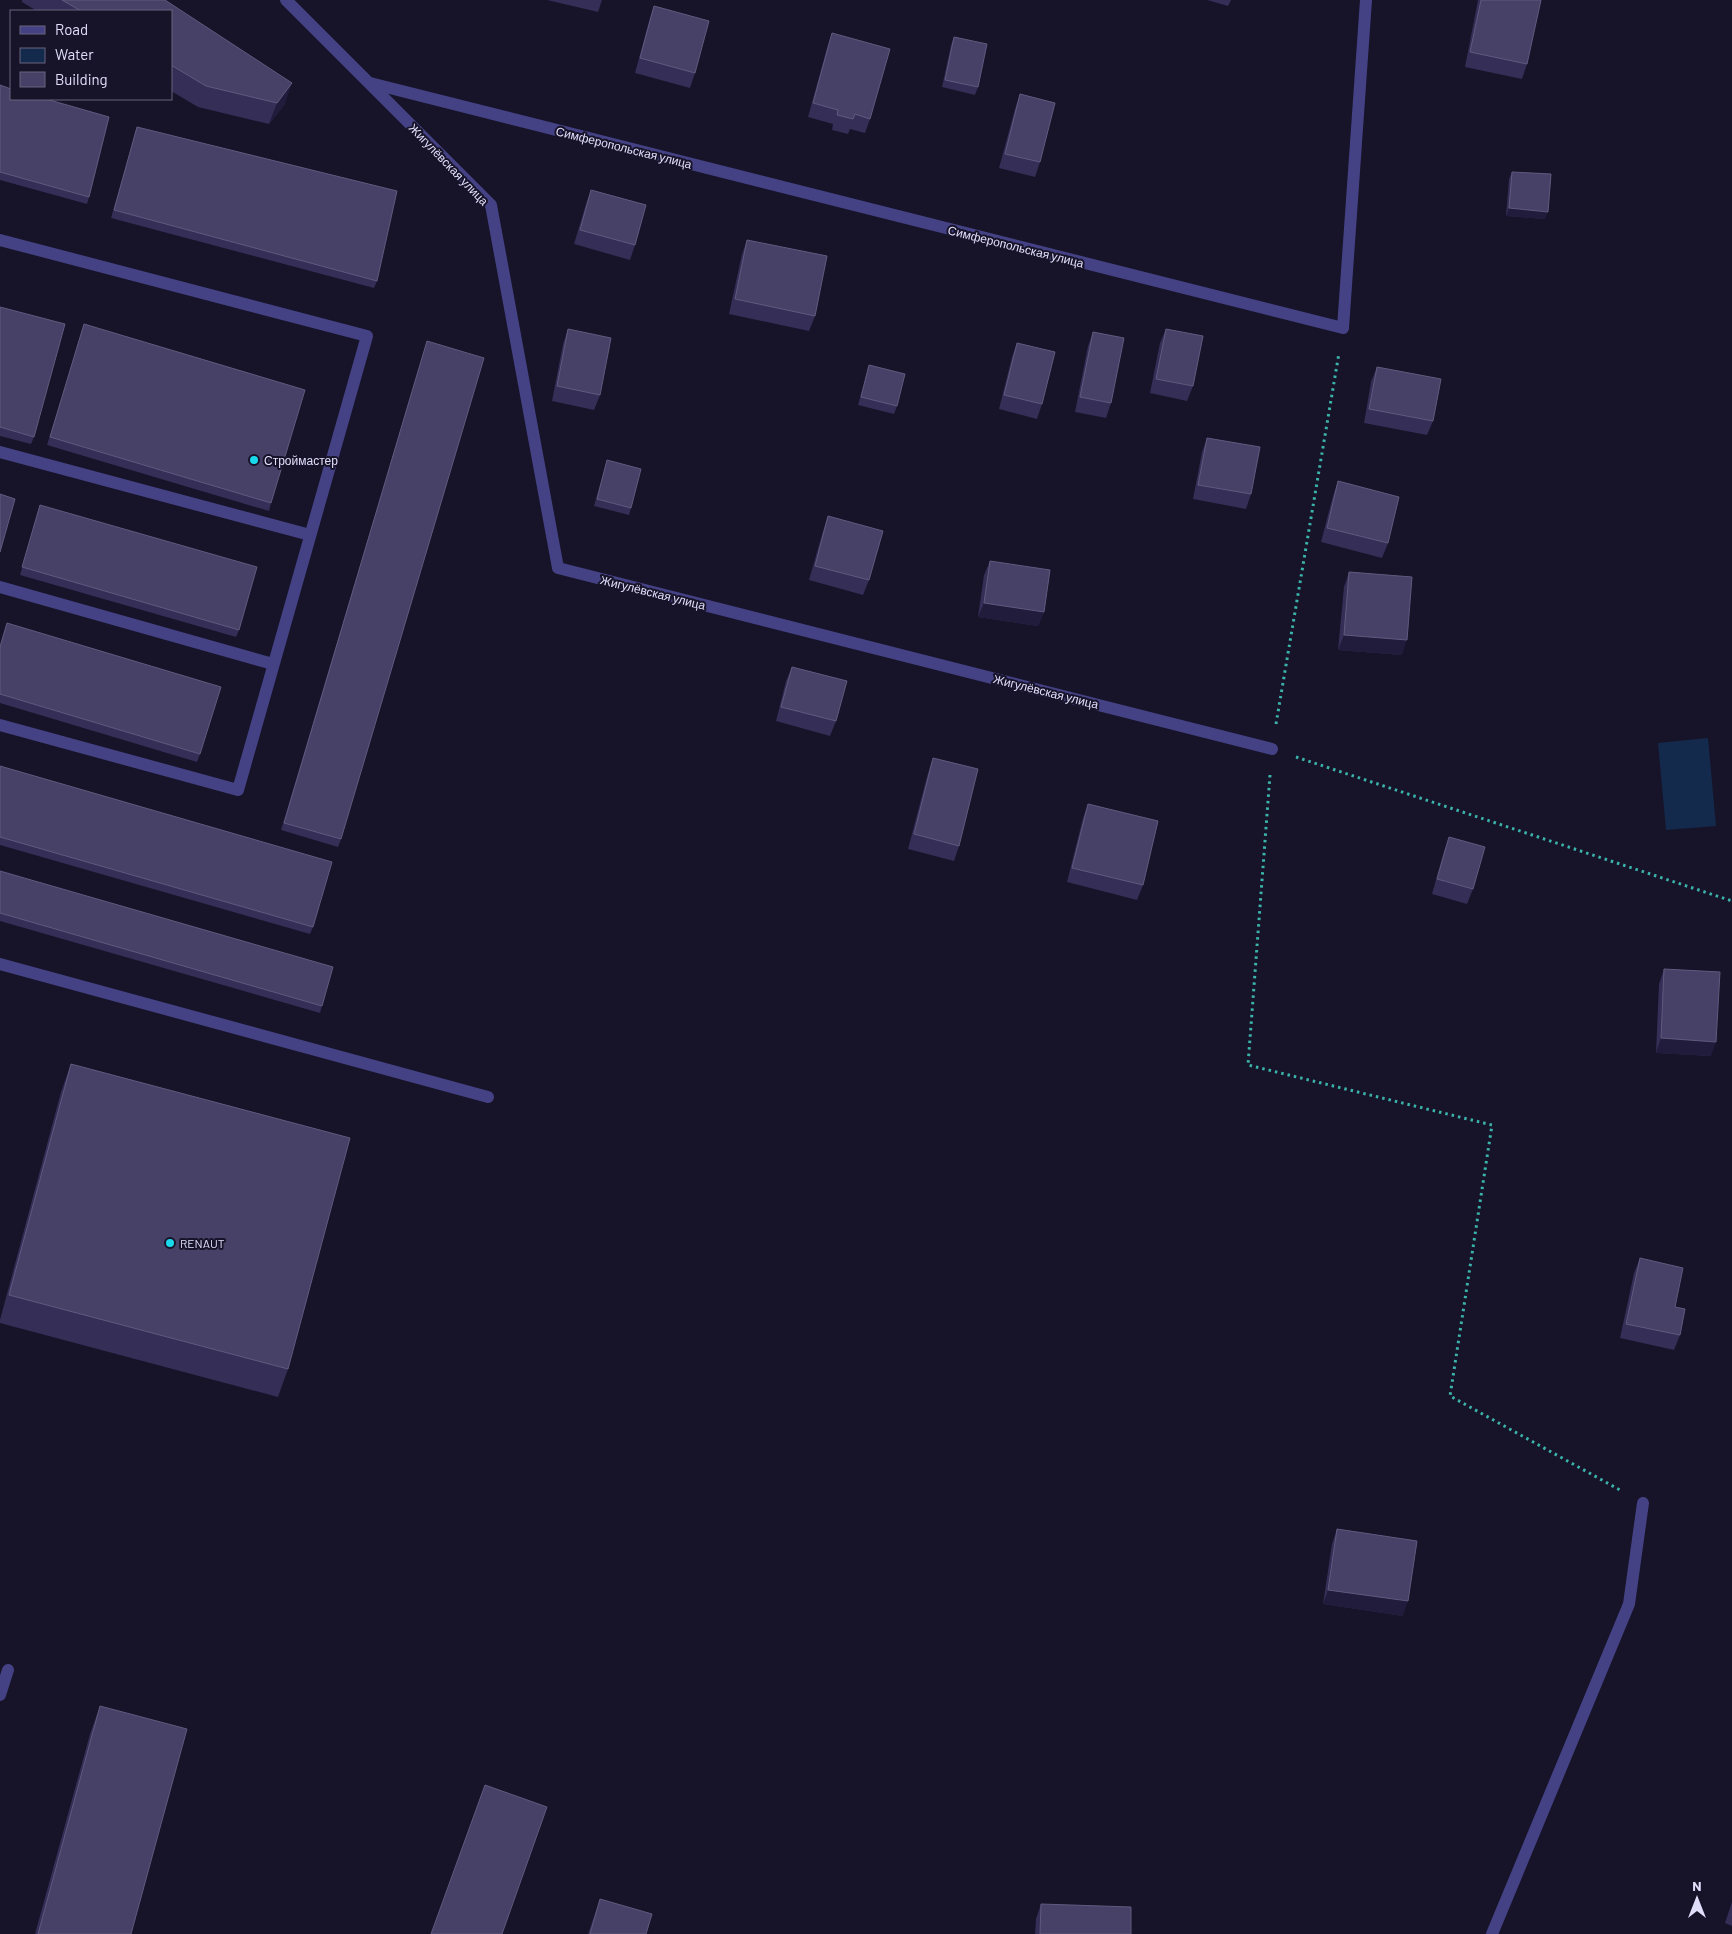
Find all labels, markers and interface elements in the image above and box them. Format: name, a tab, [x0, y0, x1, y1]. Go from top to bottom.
legend	[10, 10, 172, 100]
text: Road	[55, 20, 88, 38]
text: Water	[55, 45, 94, 63]
text: Building	[55, 70, 108, 88]
street label: Жигулёвская улица	[406, 120, 492, 209]
street label: Симферопольская улица	[554, 123, 694, 172]
street label: Симферопольская улица	[946, 222, 1086, 271]
place label: Строймастер	[264, 453, 338, 468]
marker: Строймастер	[248, 454, 260, 466]
street label: Жигулёвская улица	[599, 572, 707, 613]
street label: Жигулёвская улица	[992, 671, 1100, 712]
place label: RENAUT	[180, 1236, 225, 1250]
marker: RENAUT	[164, 1237, 176, 1249]
north arrow	[1672, 1874, 1722, 1924]
text: N	[1692, 1877, 1702, 1894]

